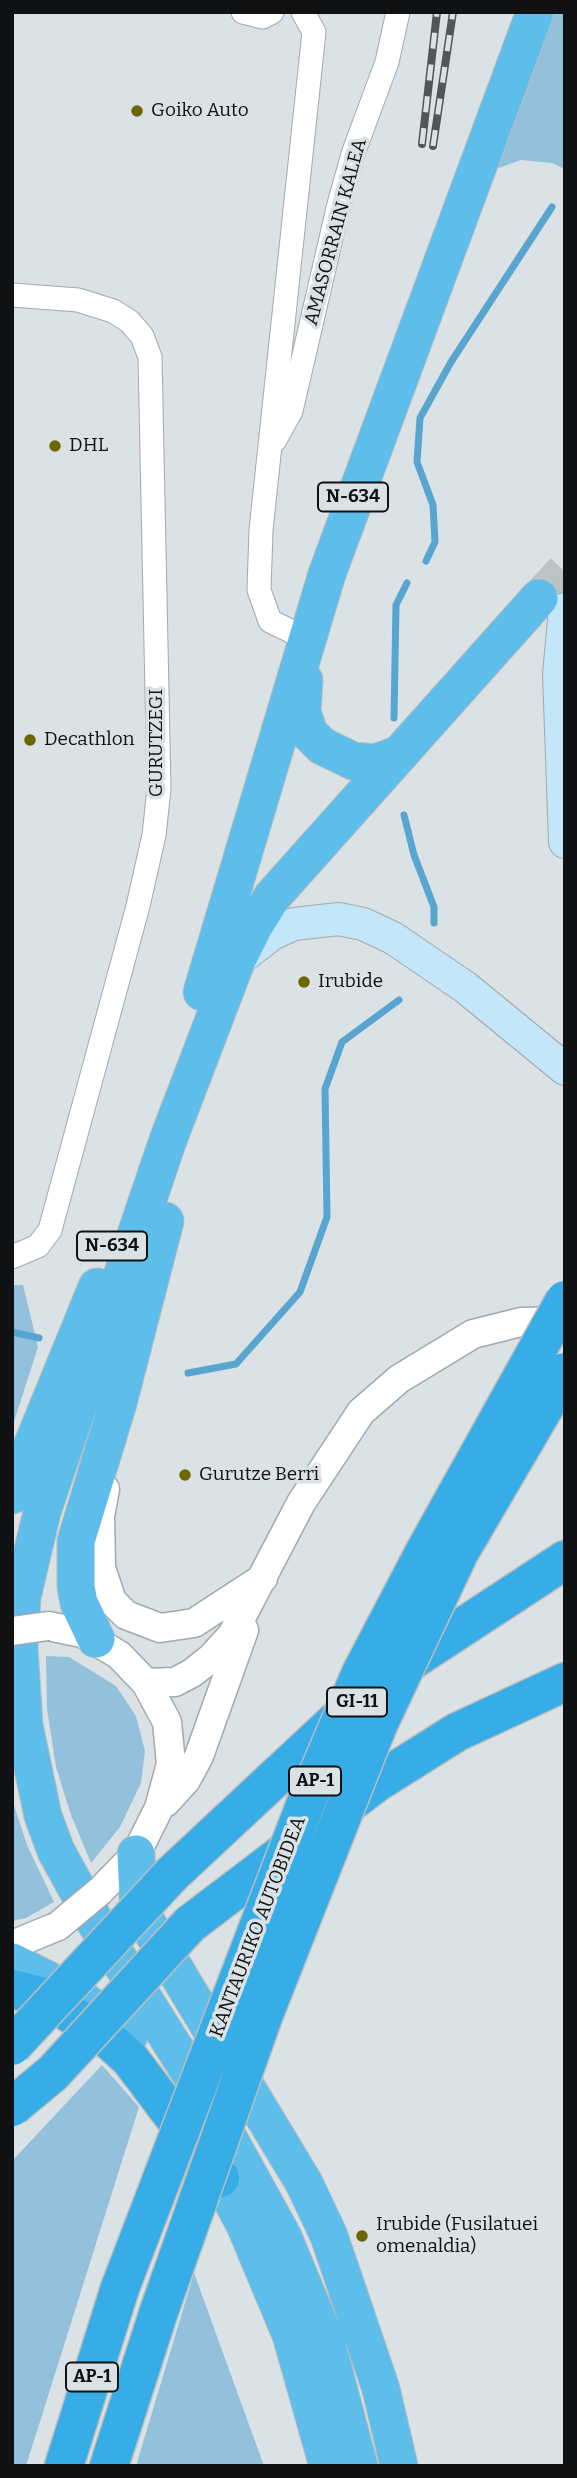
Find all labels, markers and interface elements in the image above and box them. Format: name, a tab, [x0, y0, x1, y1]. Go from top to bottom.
place label: Goiko Auto	[151, 100, 249, 122]
marker: Goiko Auto	[129, 103, 145, 119]
street label: AMASORRAIN KALEA	[300, 136, 372, 328]
place label: DHL	[69, 435, 108, 457]
marker: DHL	[47, 438, 63, 454]
road number: N-634	[318, 482, 388, 512]
street label: GURUTZEGI	[146, 689, 168, 797]
place label: Decathlon	[44, 729, 135, 751]
marker: Decathlon	[22, 732, 38, 748]
place label: Irubide	[318, 971, 383, 993]
marker: Irubide	[296, 974, 312, 990]
road number: N-634	[77, 1232, 147, 1260]
place label: Gurutze Berri	[199, 1464, 319, 1486]
marker: Gurutze Berri	[177, 1467, 193, 1483]
road number: GI-11	[327, 1688, 387, 1716]
road number: AP-1	[289, 1766, 341, 1796]
street label: KANTAURIKO AUTOBIDEA	[205, 1813, 311, 2041]
place label: Irubide (Fusilatuei omenaldia)	[376, 2214, 538, 2258]
marker: Irubide (Fusilatuei omenaldia)	[354, 2228, 370, 2244]
road number: AP-1	[66, 2362, 118, 2392]

